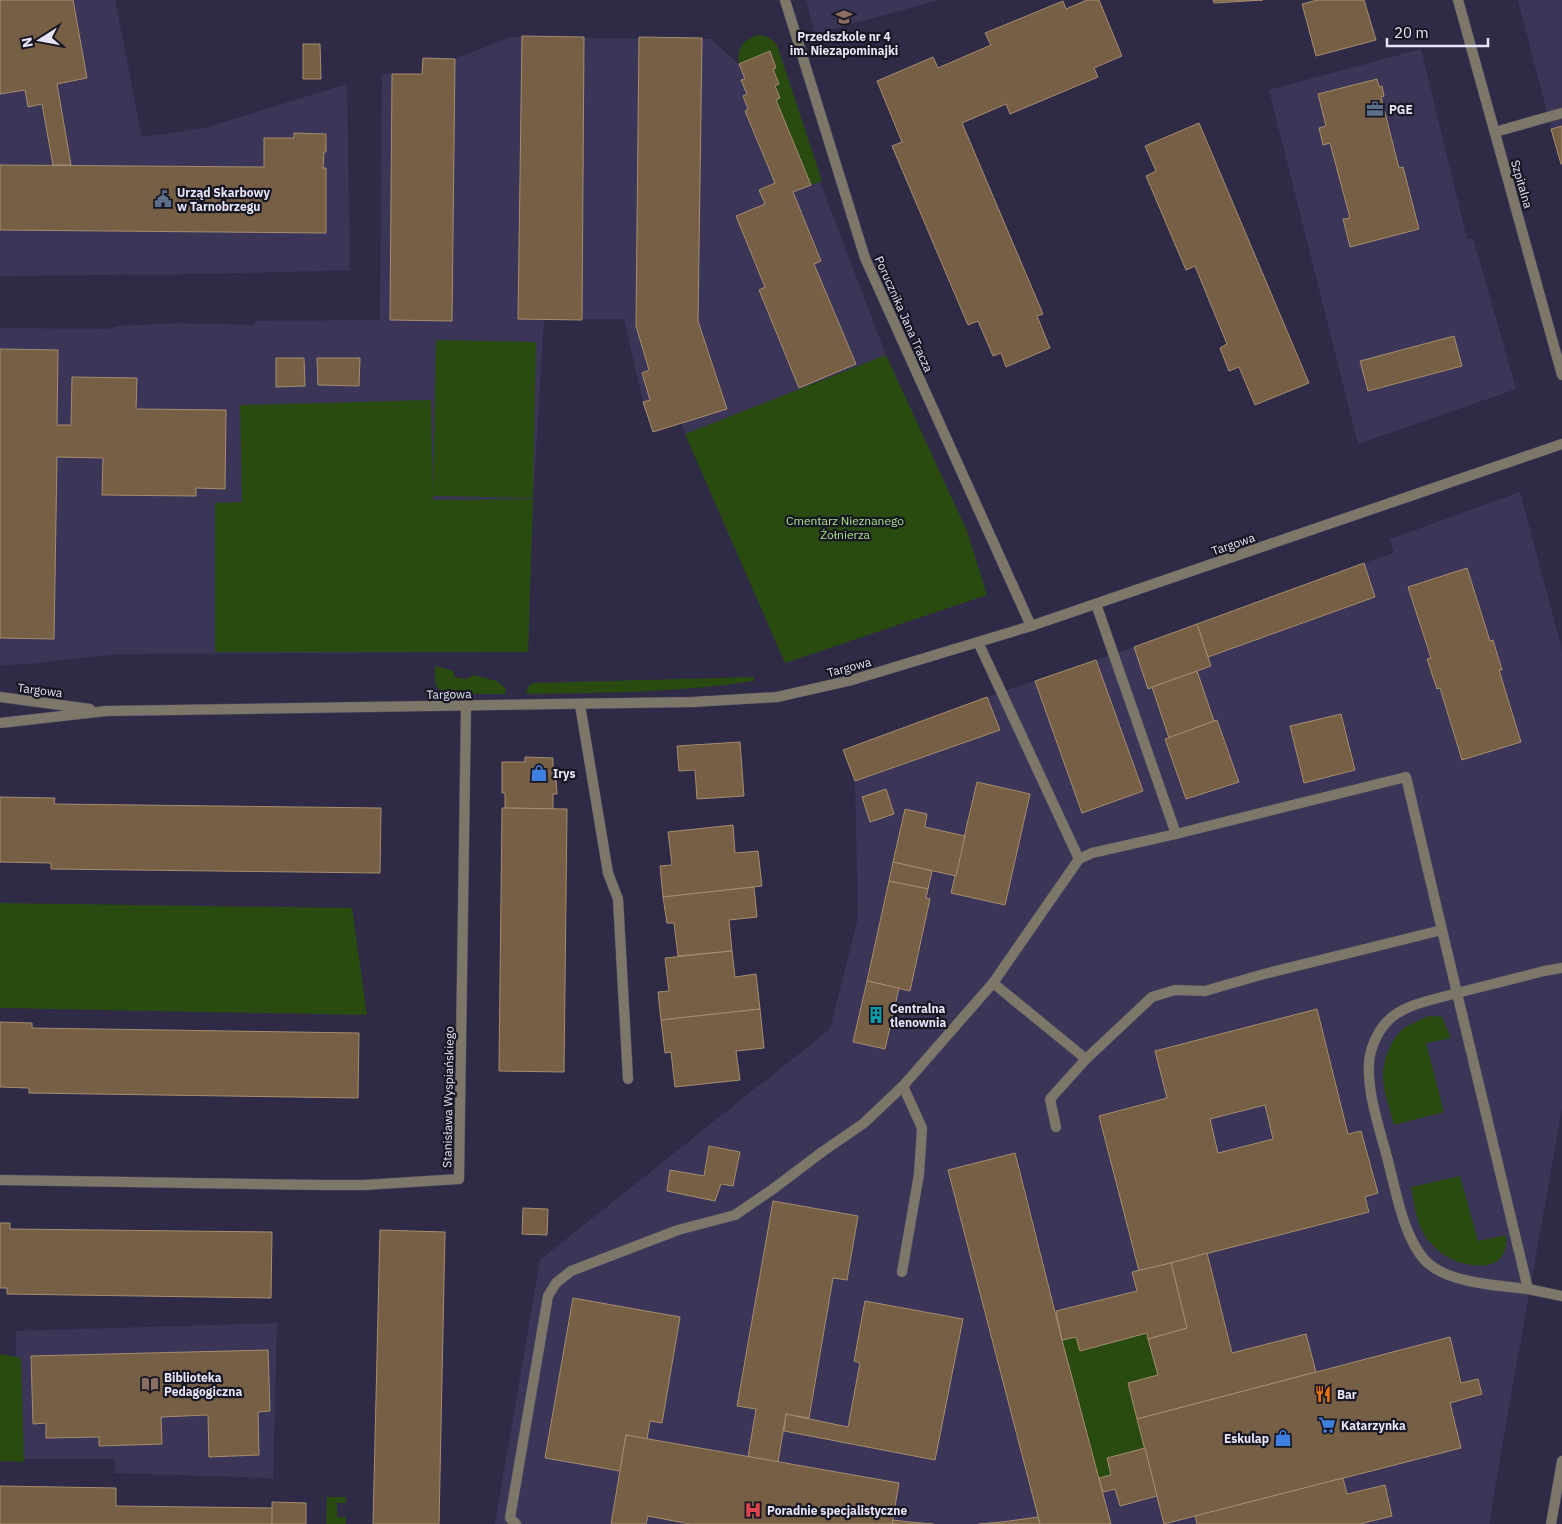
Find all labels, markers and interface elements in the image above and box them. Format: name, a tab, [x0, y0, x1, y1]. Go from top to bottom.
school or university icon: Przedszkole nr 4 im. Niezapominajki	[834, 7, 854, 27]
north arrow	[15, 15, 65, 65]
scale bar	[1387, 15, 1488, 47]
text: 20 m	[1394, 23, 1429, 42]
place label: Przedszkole nr 4 im. Niezapominajki	[790, 29, 898, 58]
text: N	[17, 36, 37, 49]
office icon: PGE	[1365, 99, 1385, 119]
place label: PGE	[1389, 102, 1413, 117]
street label: Szpitalna	[1508, 158, 1536, 210]
place label: Urząd Skarbowy w Tarnobrzegu	[177, 185, 270, 214]
public building icon: Urząd Skarbowy w Tarnobrzegu	[153, 189, 173, 209]
street label: Porucznika Jana Tracza	[872, 254, 937, 375]
park label: Cmentarz Nieznanego Żołnierza	[786, 513, 904, 542]
street label: Targowa	[1209, 529, 1257, 558]
street label: Targowa	[825, 654, 873, 680]
street label: Targowa	[17, 680, 64, 700]
street label: Targowa	[426, 686, 472, 702]
shop icon: Irys	[529, 763, 549, 783]
place label: Irys	[553, 766, 575, 781]
place label: Centralna tlenownia	[890, 1001, 946, 1030]
building icon: Centralna tlenownia	[866, 1005, 886, 1025]
street label: Stanisława Wyspiańskiego	[439, 1026, 457, 1168]
place label: Biblioteka Pedagogiczna	[164, 1370, 242, 1399]
library icon: Biblioteka Pedagogiczna	[140, 1374, 160, 1394]
restaurant icon: Bar	[1313, 1384, 1333, 1404]
place label: Bar	[1337, 1387, 1357, 1402]
supermarket icon: Katarzynka	[1317, 1415, 1337, 1435]
place label: Katarzynka	[1341, 1418, 1406, 1433]
shop icon: Eskulap	[1273, 1428, 1293, 1448]
place label: Eskulap	[1224, 1431, 1269, 1446]
hospital icon: Poradnie specjalistyczne	[743, 1500, 763, 1520]
place label: Poradnie specjalistyczne	[767, 1503, 907, 1518]

